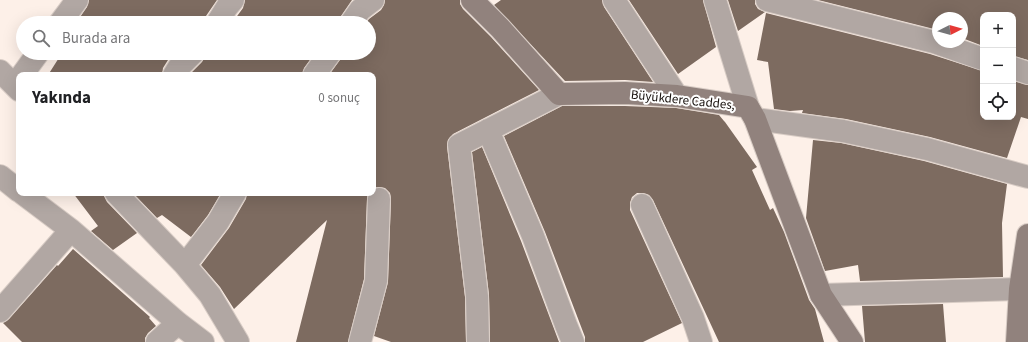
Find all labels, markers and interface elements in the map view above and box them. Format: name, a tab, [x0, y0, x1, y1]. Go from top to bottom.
north arrow	[932, 12, 968, 48]
map controls	[980, 12, 1016, 120]
button: +	[980, 12, 1016, 48]
search box	[16, 16, 376, 60]
icon: search	[30, 27, 52, 49]
text: Burada ara	[62, 28, 130, 49]
button: −	[980, 48, 1016, 84]
button: locate	[980, 84, 1016, 120]
text: Yakında	[32, 86, 91, 110]
street label: Büyükdere Caddes,	[630, 86, 736, 114]
text: 0 sonuç	[318, 89, 360, 107]

